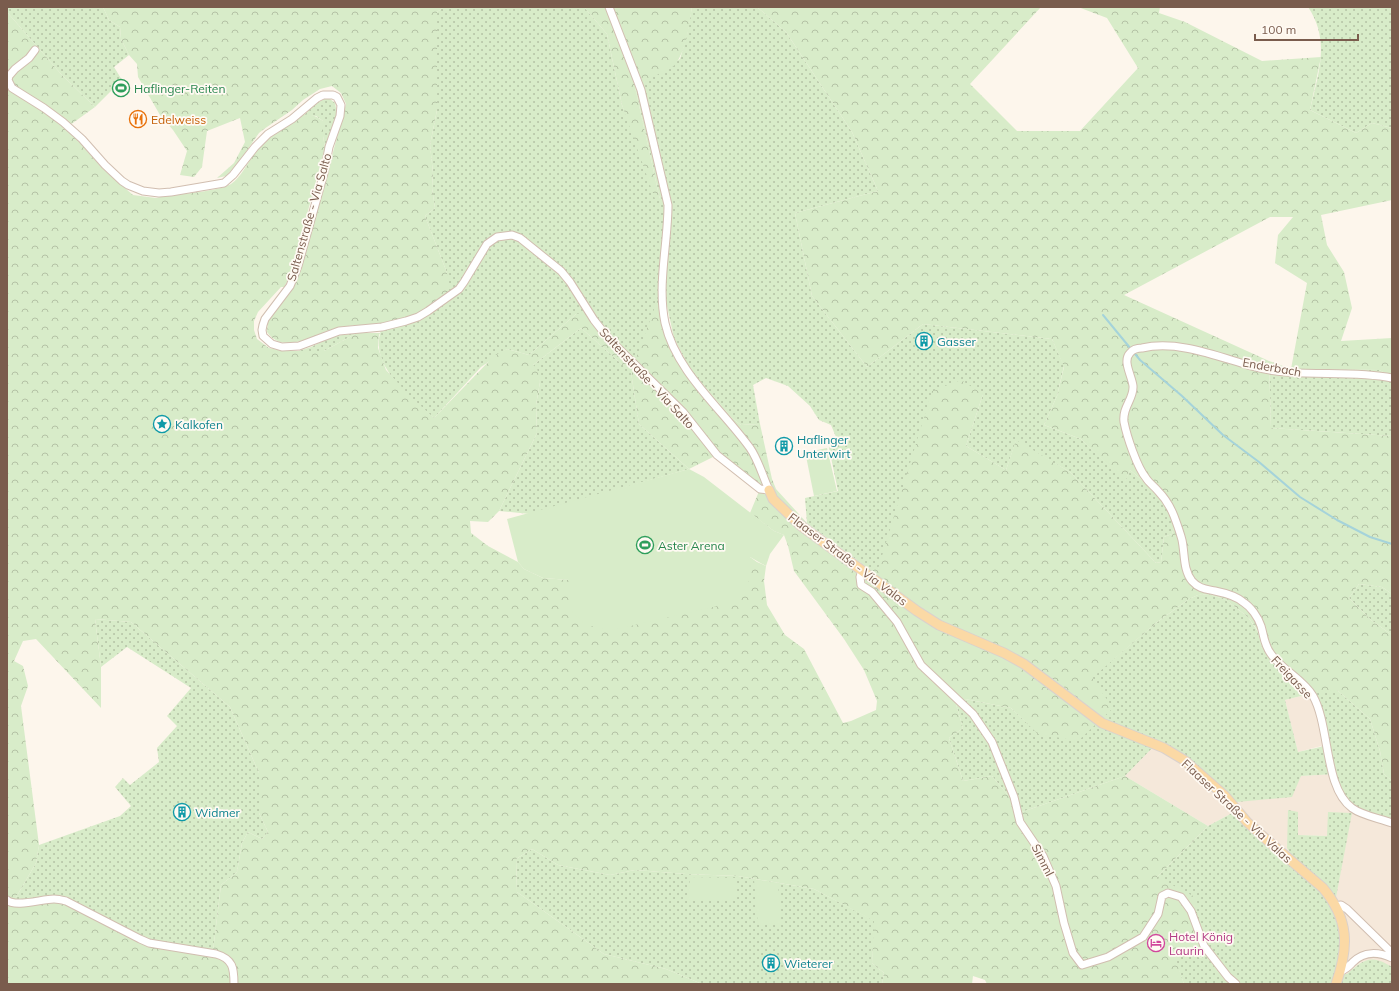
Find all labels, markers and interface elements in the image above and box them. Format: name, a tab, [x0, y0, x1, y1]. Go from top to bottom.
scale bar	[1255, 16, 1358, 42]
text: 100 m	[1261, 22, 1296, 37]
sports icon: Haflinger-Reiten	[111, 78, 131, 98]
place label: Haflinger-Reiten	[134, 81, 225, 96]
restaurant icon: Edelweiss	[128, 109, 148, 129]
place label: Edelweiss	[151, 112, 206, 127]
street label: Saltenstraße - Via Salto	[284, 151, 335, 283]
street label: Saltenstraße - Via Salto	[596, 324, 698, 432]
building icon: Gasser	[914, 331, 934, 351]
place label: Gasser	[937, 334, 976, 349]
street label: Enderbach	[1241, 354, 1303, 380]
place icon: Kalkofen	[152, 414, 172, 434]
place label: Kalkofen	[175, 417, 223, 432]
place label: Haflinger Unterwirt	[797, 432, 850, 461]
building icon: Haflinger Unterwirt	[774, 436, 794, 456]
street label: Flaaser Straße - Via Valas	[786, 509, 910, 609]
sports icon: Aster Arena	[635, 535, 655, 555]
place label: Aster Arena	[658, 538, 725, 553]
street label: Freigasse	[1268, 652, 1316, 702]
street label: Flaaser Straße - Via Valas	[1179, 756, 1295, 866]
building icon: Widmer	[172, 802, 192, 822]
place label: Widmer	[195, 805, 240, 820]
street label: Simml	[1029, 841, 1057, 879]
place label: Hotel König Laurin	[1169, 929, 1233, 958]
hotel icon: Hotel König Laurin	[1146, 933, 1166, 953]
building icon: Wieterer	[761, 953, 781, 973]
place label: Wieterer	[784, 956, 833, 971]

